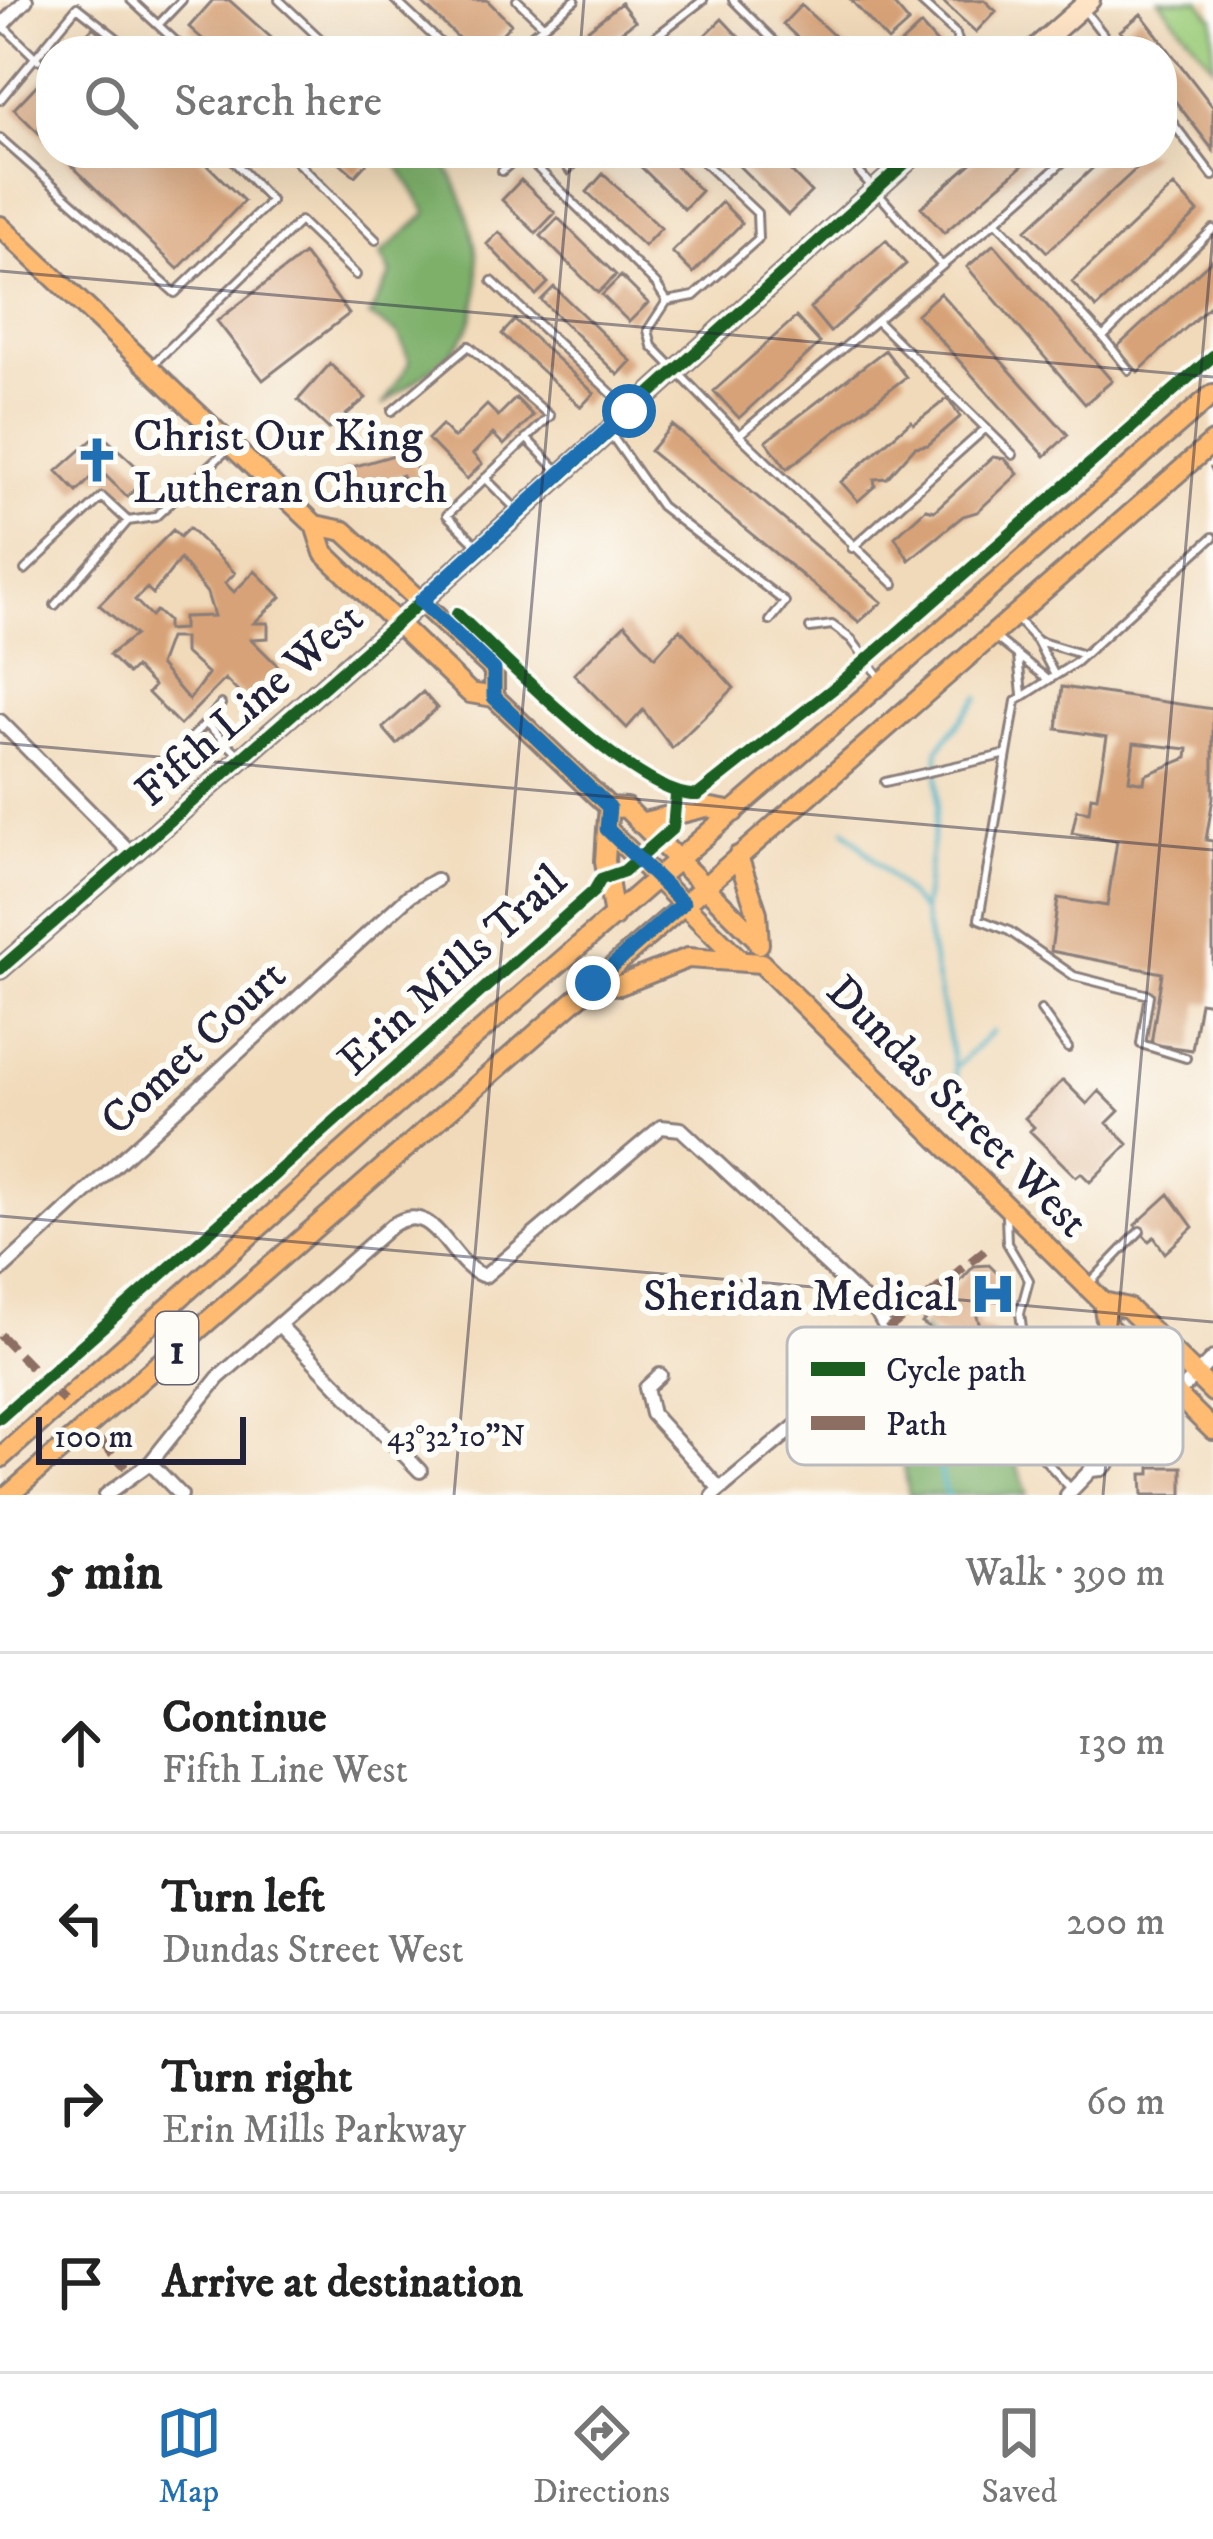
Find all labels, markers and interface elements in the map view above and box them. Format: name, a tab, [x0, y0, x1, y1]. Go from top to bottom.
search box	[36, 36, 1177, 168]
icon: search	[78, 69, 144, 135]
text: Search here	[174, 74, 382, 130]
route start	[602, 384, 656, 438]
place label: Christ Our King Lutheran Church	[133, 409, 447, 517]
church icon: Christ Our King Lutheran Church	[72, 435, 122, 485]
street label: Fifth Line West	[124, 591, 376, 820]
street label: Erin Mills Trail	[327, 854, 579, 1088]
street label: Comet Court	[90, 948, 298, 1148]
route end	[566, 956, 620, 1010]
street label: Dundas Street West	[814, 964, 1100, 1250]
place label: Sheridan Medical	[643, 1269, 957, 1325]
hospital icon: Sheridan Medical	[968, 1269, 1018, 1319]
road number: 1	[156, 1312, 198, 1384]
legend	[787, 1327, 1183, 1465]
text: Cycle path	[886, 1351, 1026, 1392]
text: Path	[886, 1405, 947, 1446]
scale bar	[36, 1411, 246, 1464]
text: 100 m	[54, 1417, 133, 1458]
text: 43°32'10"N	[387, 1419, 525, 1456]
text: 5 min	[48, 1541, 162, 1605]
text: Walk · 390 m	[965, 1549, 1165, 1598]
text: Continue	[162, 1690, 327, 1746]
icon: ahead	[48, 1710, 114, 1776]
text: 130 m	[1077, 1718, 1165, 1767]
text: Fifth Line West	[162, 1746, 408, 1795]
text: Turn left	[162, 1870, 325, 1926]
icon: left	[48, 1890, 114, 1956]
text: 200 m	[1066, 1898, 1165, 1947]
text: Dundas Street West	[162, 1926, 464, 1975]
text: Turn right	[162, 2050, 352, 2106]
icon: right	[48, 2070, 114, 2136]
text: 60 m	[1086, 2078, 1165, 2127]
text: Erin Mills Parkway	[162, 2106, 466, 2155]
icon: arrive	[48, 2250, 114, 2316]
text: Arrive at destination	[162, 2255, 523, 2311]
tab: Map	[156, 2400, 222, 2513]
tab: Directions	[533, 2400, 670, 2513]
tab: Saved	[981, 2400, 1057, 2513]

